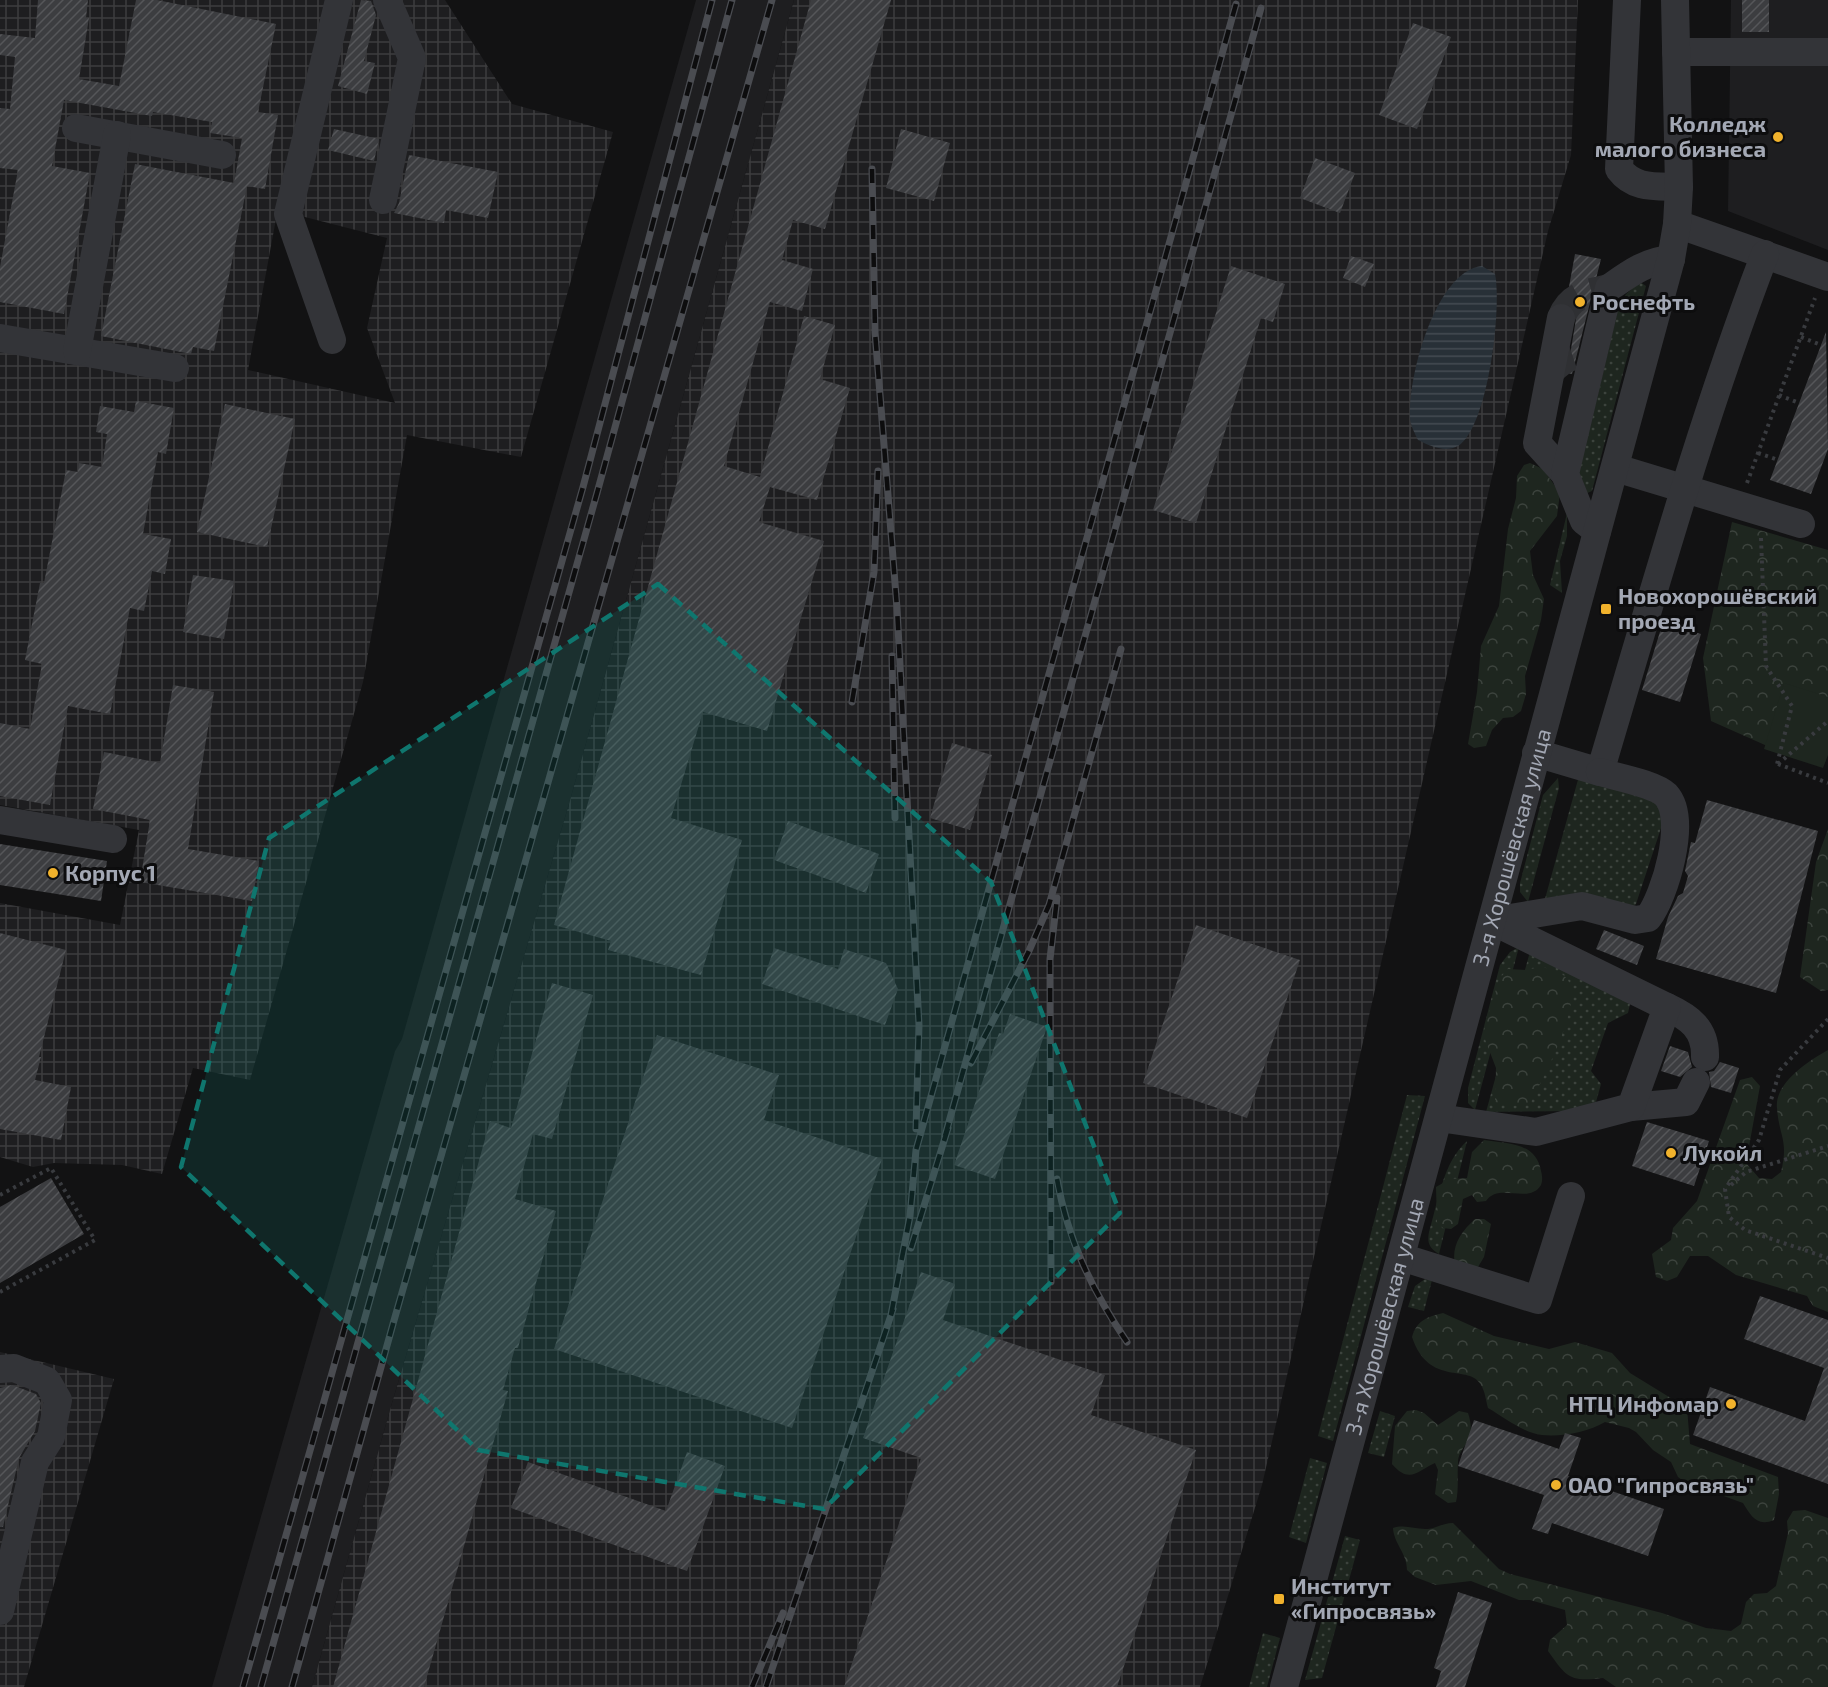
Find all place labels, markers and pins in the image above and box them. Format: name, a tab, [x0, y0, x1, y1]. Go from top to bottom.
place label: Колледж малого бизнеса	[1595, 110, 1766, 161]
marker: Колледж малого бизнеса	[1771, 130, 1785, 144]
place label: Роснефть	[1592, 288, 1695, 314]
marker: Роснефть	[1573, 295, 1587, 309]
place label: Новохорошёвский проезд	[1618, 582, 1817, 633]
marker: Новохорошёвский проезд	[1599, 602, 1613, 616]
place label: Корпус 1	[65, 859, 156, 885]
marker: Корпус 1	[46, 866, 60, 880]
place label: Лукойл	[1683, 1139, 1762, 1165]
marker: Лукойл	[1664, 1146, 1678, 1160]
place label: НТЦ Инфомар	[1568, 1390, 1719, 1416]
marker: НТЦ Инфомар	[1724, 1397, 1738, 1411]
place label: ОАО "Гипросвязь"	[1568, 1471, 1754, 1497]
marker: ОАО "Гипросвязь"	[1549, 1478, 1563, 1492]
place label: Институт «Гипросвязь»	[1291, 1572, 1436, 1623]
marker: Институт «Гипросвязь»	[1272, 1592, 1286, 1606]

